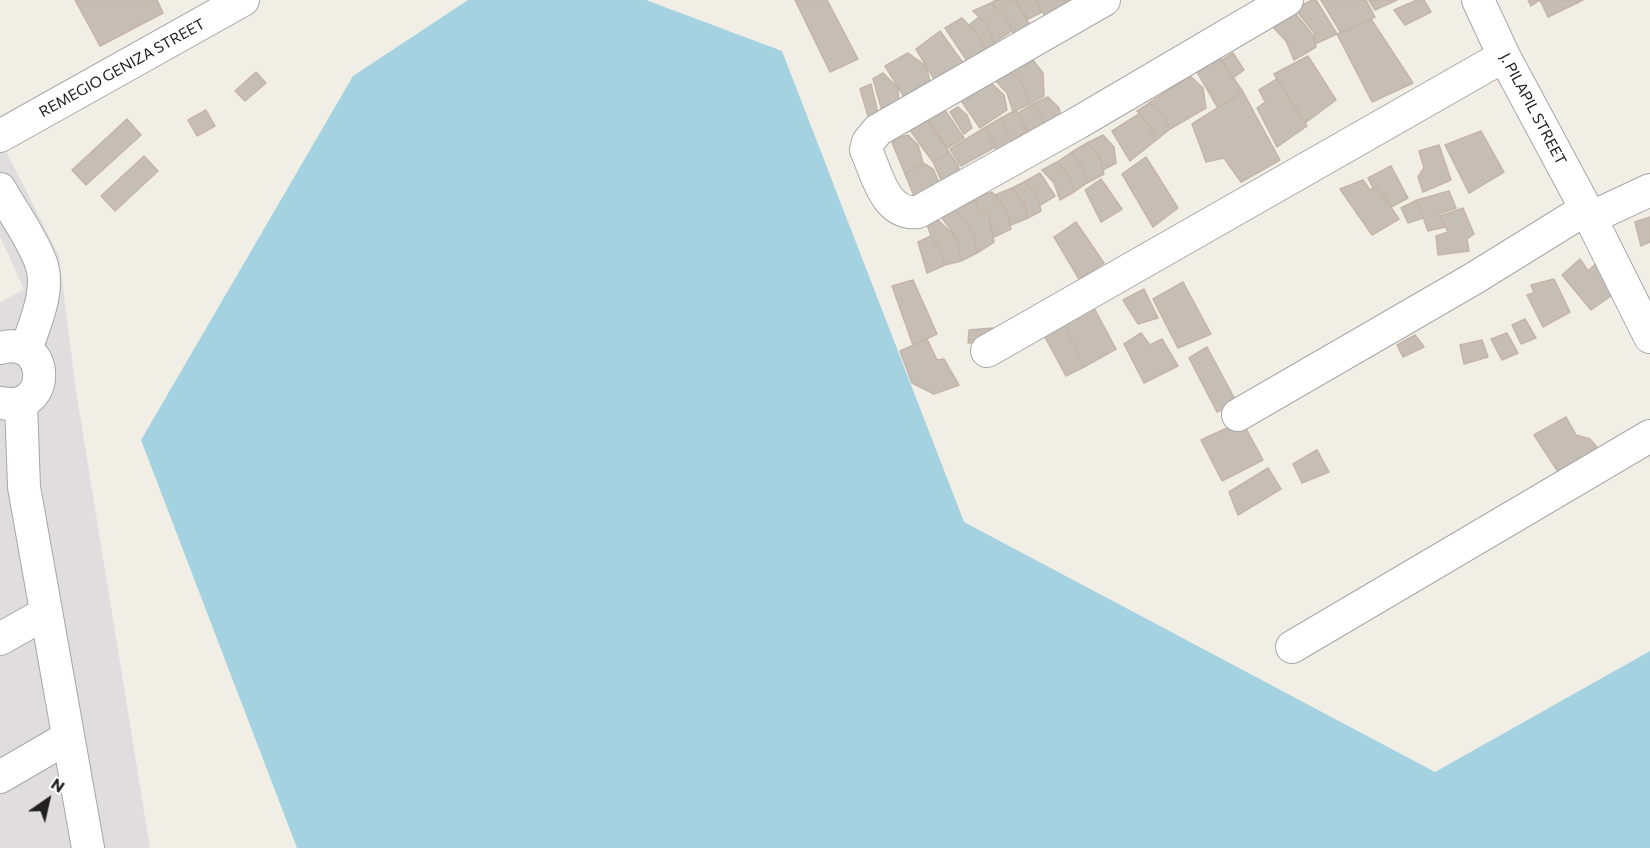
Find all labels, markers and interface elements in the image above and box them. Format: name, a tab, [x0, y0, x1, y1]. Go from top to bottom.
street label: REMEGIO GENIZA STREET	[36, 15, 208, 121]
street label: J. PILAPIL STREET	[1496, 50, 1570, 168]
north arrow	[18, 770, 78, 830]
text: N	[48, 773, 69, 796]

